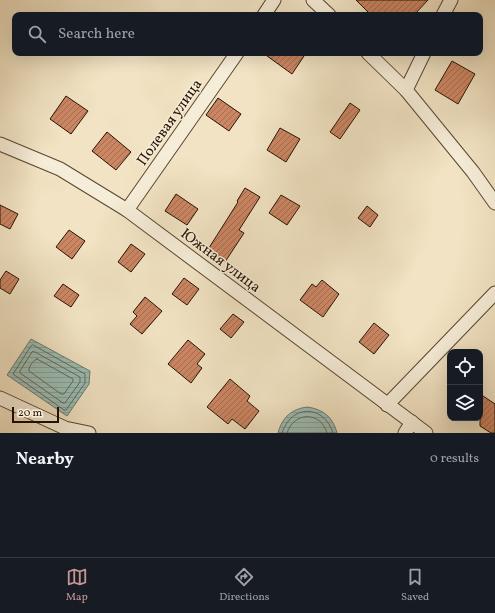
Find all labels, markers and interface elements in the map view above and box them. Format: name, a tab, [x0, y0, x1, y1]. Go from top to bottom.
search box	[12, 12, 483, 56]
icon: search	[26, 23, 48, 45]
text: Search here	[58, 24, 135, 45]
street label: Полевая улица	[132, 75, 208, 171]
street label: Южная улица	[175, 224, 265, 298]
map controls	[447, 349, 483, 421]
button: locate	[447, 349, 483, 385]
button: layers	[447, 385, 483, 421]
scale bar	[12, 405, 59, 424]
text: 20 m	[18, 406, 42, 421]
text: Nearby	[16, 448, 74, 471]
text: 0 results	[430, 450, 479, 468]
tab: Map	[66, 566, 88, 605]
tab: Directions	[219, 566, 270, 605]
tab: Saved	[401, 566, 429, 605]

